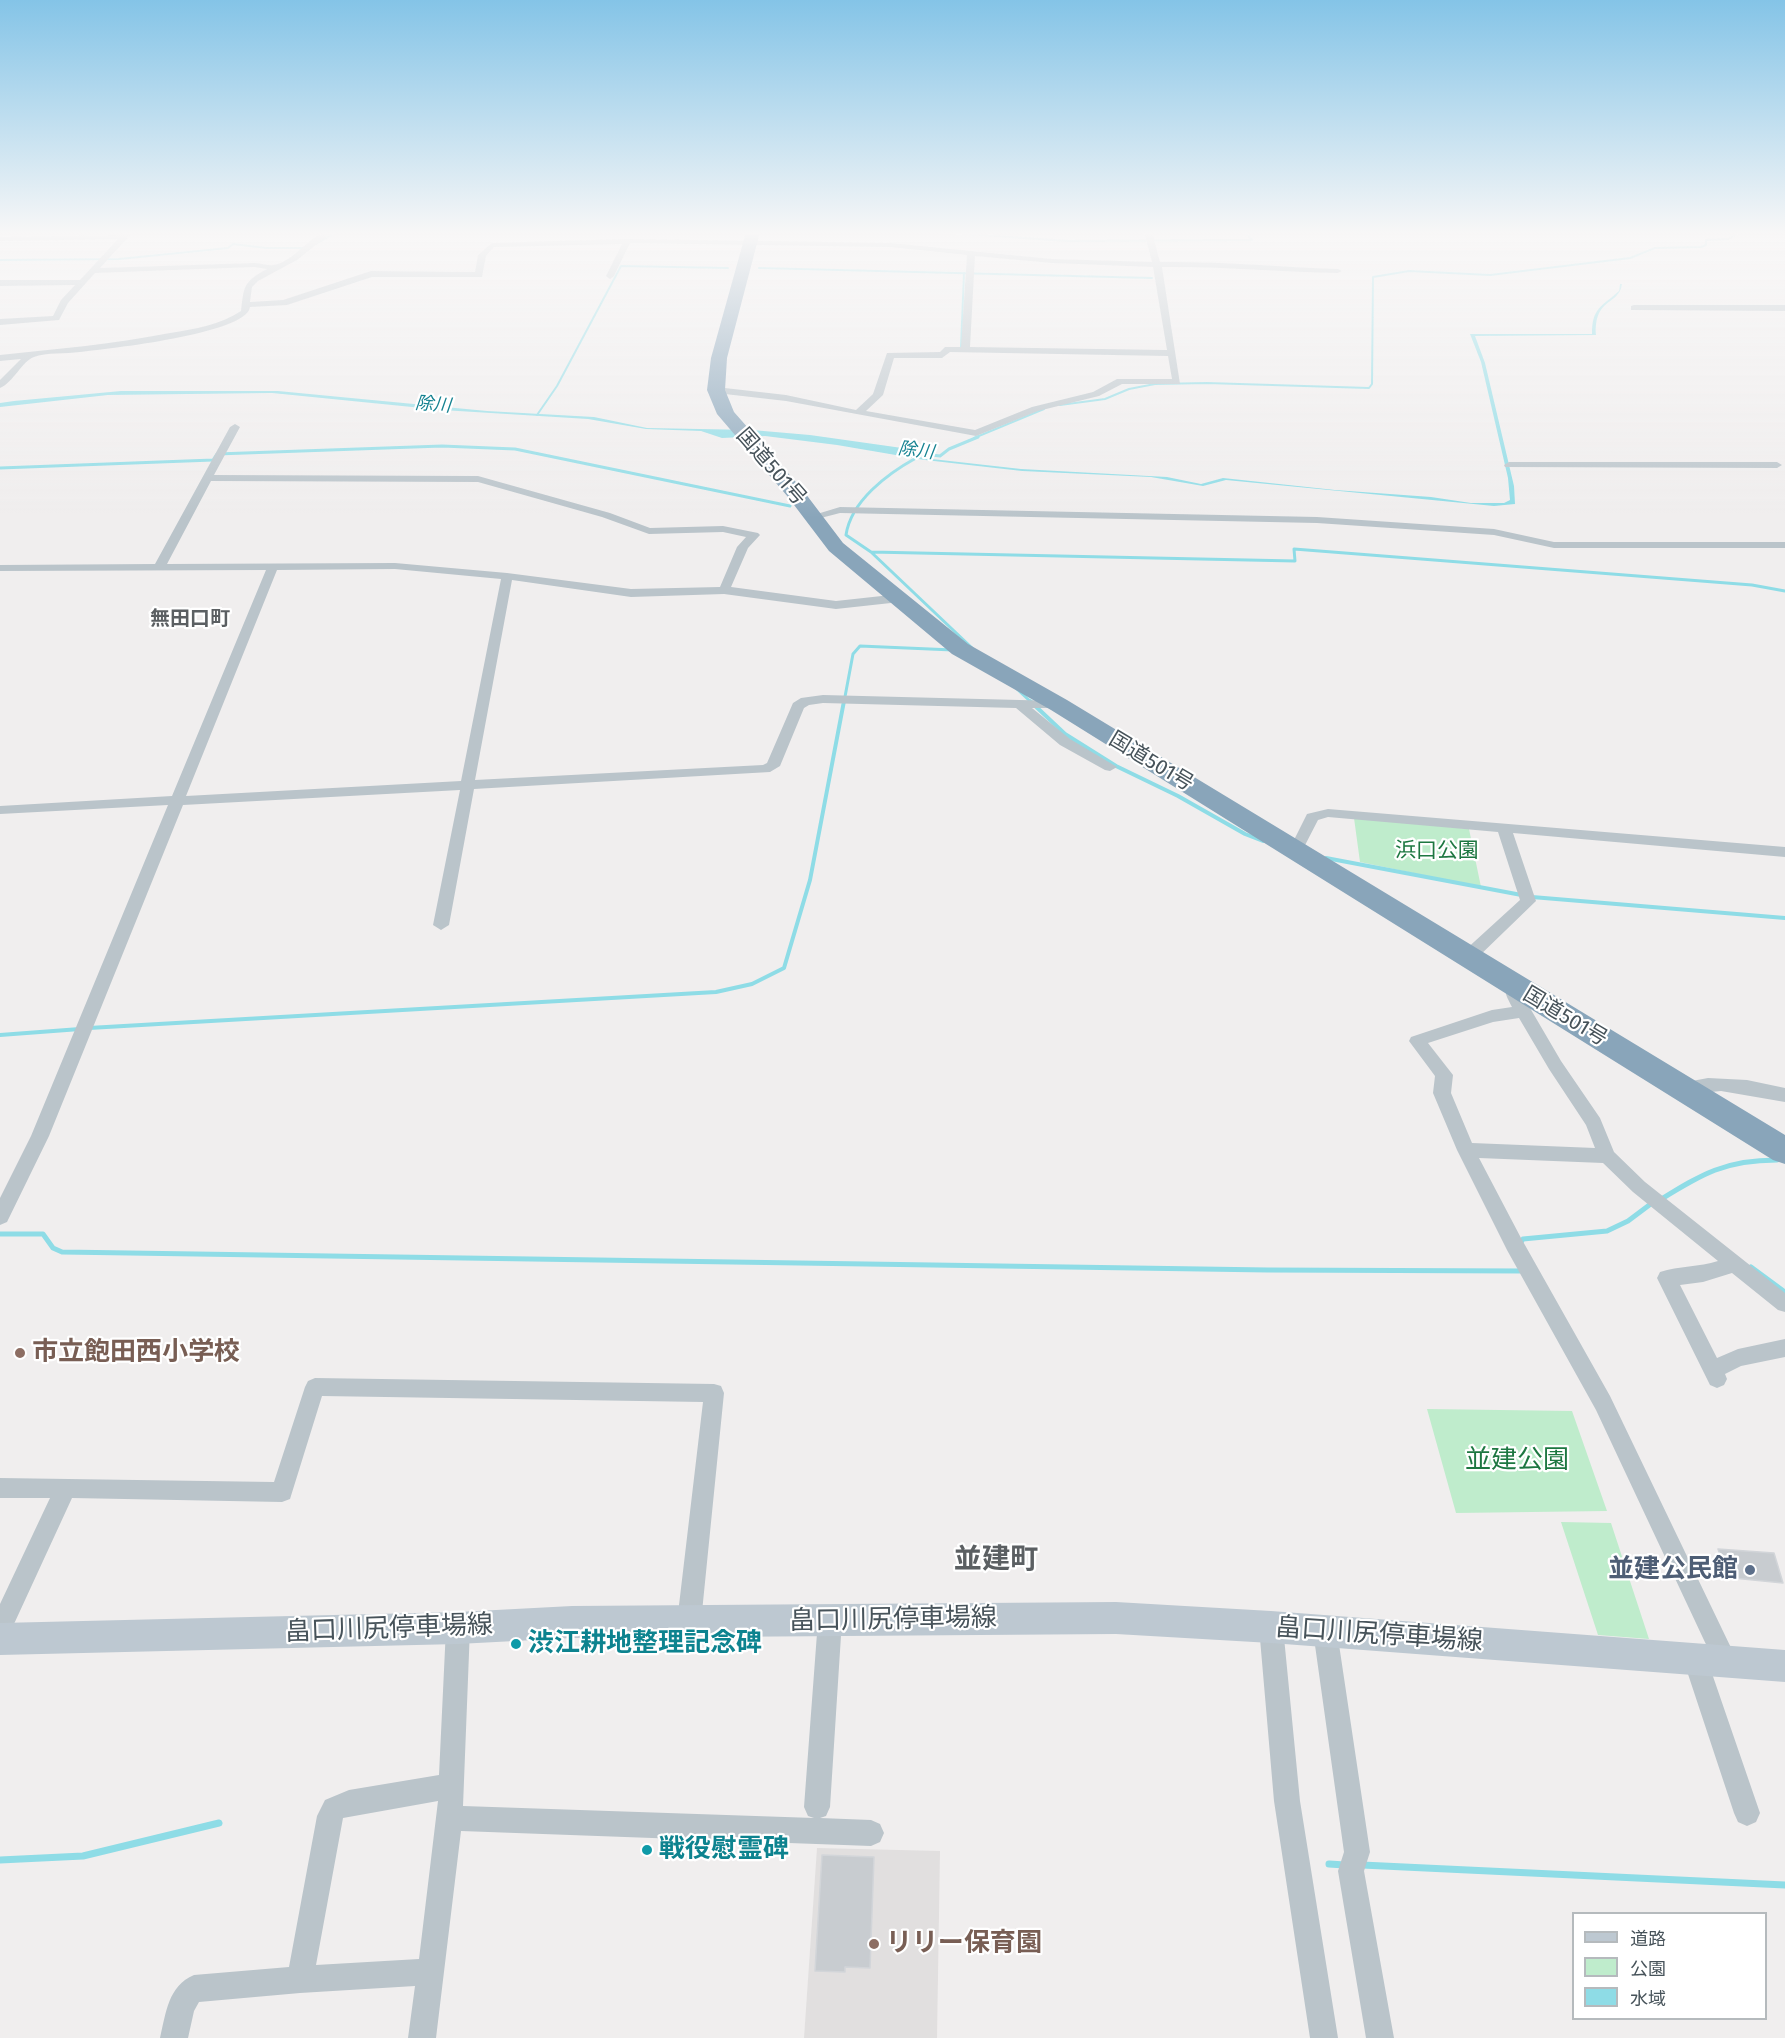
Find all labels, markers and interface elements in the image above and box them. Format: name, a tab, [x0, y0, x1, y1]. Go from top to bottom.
water label: 除川	[414, 393, 452, 417]
street label: 国道501号	[731, 423, 811, 511]
water label: 除川	[897, 438, 935, 464]
district label: 無田口町	[150, 607, 230, 631]
street label: 国道501号	[1104, 727, 1198, 797]
park label: 浜口公園	[1395, 838, 1479, 864]
street label: 国道501号	[1518, 982, 1612, 1052]
place label: 市立飽田西小学校	[32, 1337, 240, 1369]
marker: 市立飽田西小学校	[13, 1346, 27, 1360]
park label: 並建公園	[1465, 1445, 1569, 1477]
district label: 並建町	[954, 1543, 1038, 1577]
place label: 並建公民館	[1608, 1554, 1738, 1586]
marker: 並建公民館	[1743, 1563, 1757, 1577]
street label: 畠口川尻停車場線	[789, 1603, 997, 1637]
street label: 畠口川尻停車場線	[285, 1610, 493, 1648]
street label: 畠口川尻停車場線	[1274, 1612, 1484, 1658]
place label: 渋江耕地整理記念碑	[528, 1628, 762, 1660]
marker: 渋江耕地整理記念碑	[509, 1637, 523, 1651]
place label: 戦役慰霊碑	[659, 1834, 789, 1866]
marker: 戦役慰霊碑	[640, 1843, 654, 1857]
legend	[1572, 1912, 1767, 2020]
place label: リリー保育園	[886, 1928, 1042, 1960]
text: 道路	[1630, 1928, 1666, 1950]
marker: リリー保育園	[867, 1937, 881, 1951]
text: 公園	[1630, 1958, 1666, 1980]
text: 水域	[1630, 1988, 1666, 2010]

